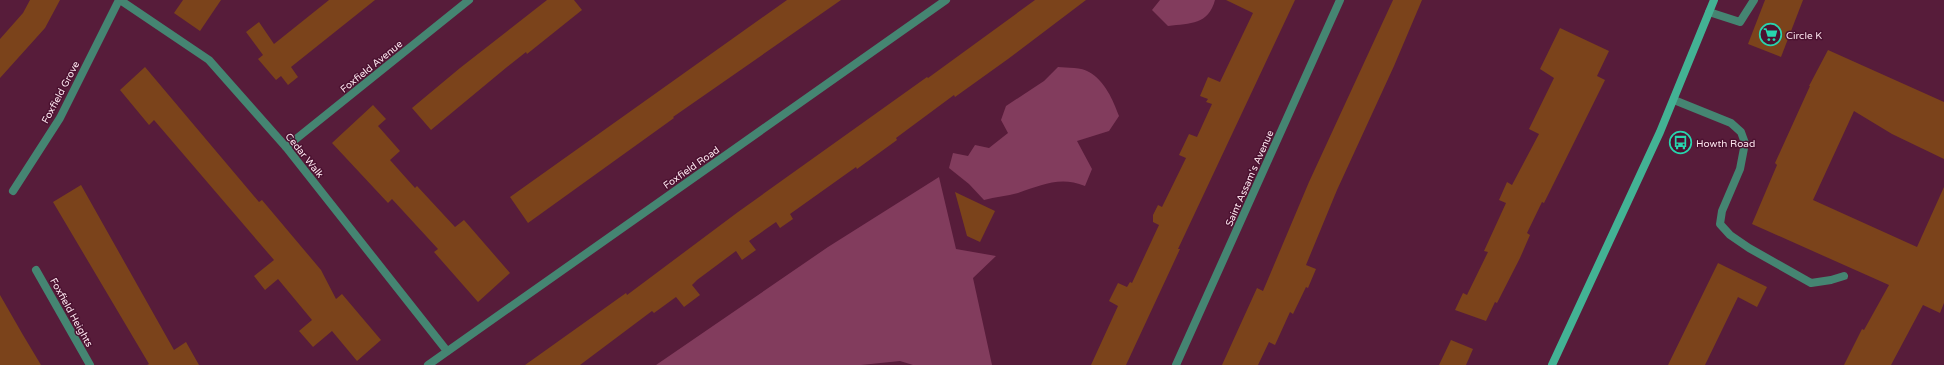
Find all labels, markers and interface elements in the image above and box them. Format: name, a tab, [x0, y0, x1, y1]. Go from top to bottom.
supermarket icon: Circle K	[1757, 22, 1783, 48]
place label: Circle K	[1786, 30, 1822, 42]
street label: Foxfield Avenue	[338, 38, 405, 96]
street label: Foxfield Grove	[39, 59, 82, 126]
street label: Saint Assam's Avenue	[1223, 128, 1277, 228]
bus stop icon: Howth Road	[1667, 130, 1693, 156]
street label: Cedar Walk	[283, 131, 326, 181]
place label: Howth Road	[1696, 138, 1755, 150]
street label: Foxfield Road	[661, 144, 722, 192]
street label: Foxfield Heights	[47, 276, 95, 349]

